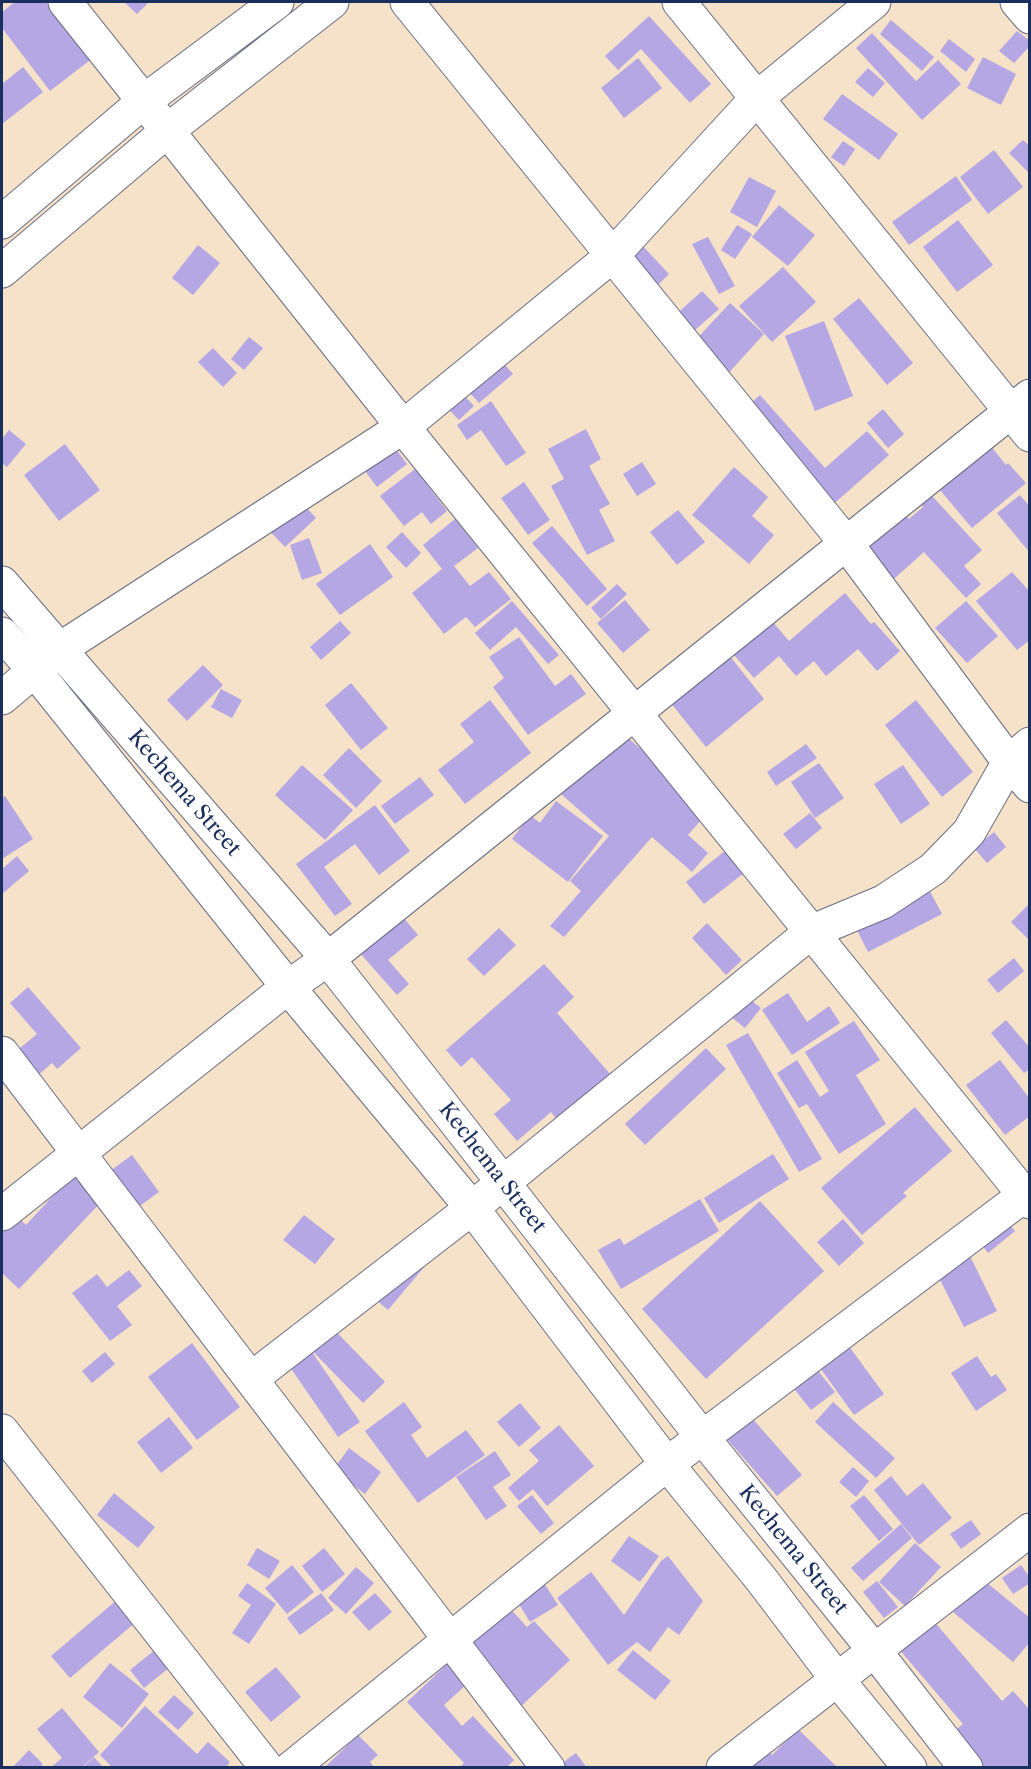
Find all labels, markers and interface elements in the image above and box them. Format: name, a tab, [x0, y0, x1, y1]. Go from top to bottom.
street label: Kechema Street	[122, 725, 246, 861]
street label: Kechema Street	[433, 1098, 551, 1238]
street label: Kechema Street	[733, 1480, 853, 1620]

